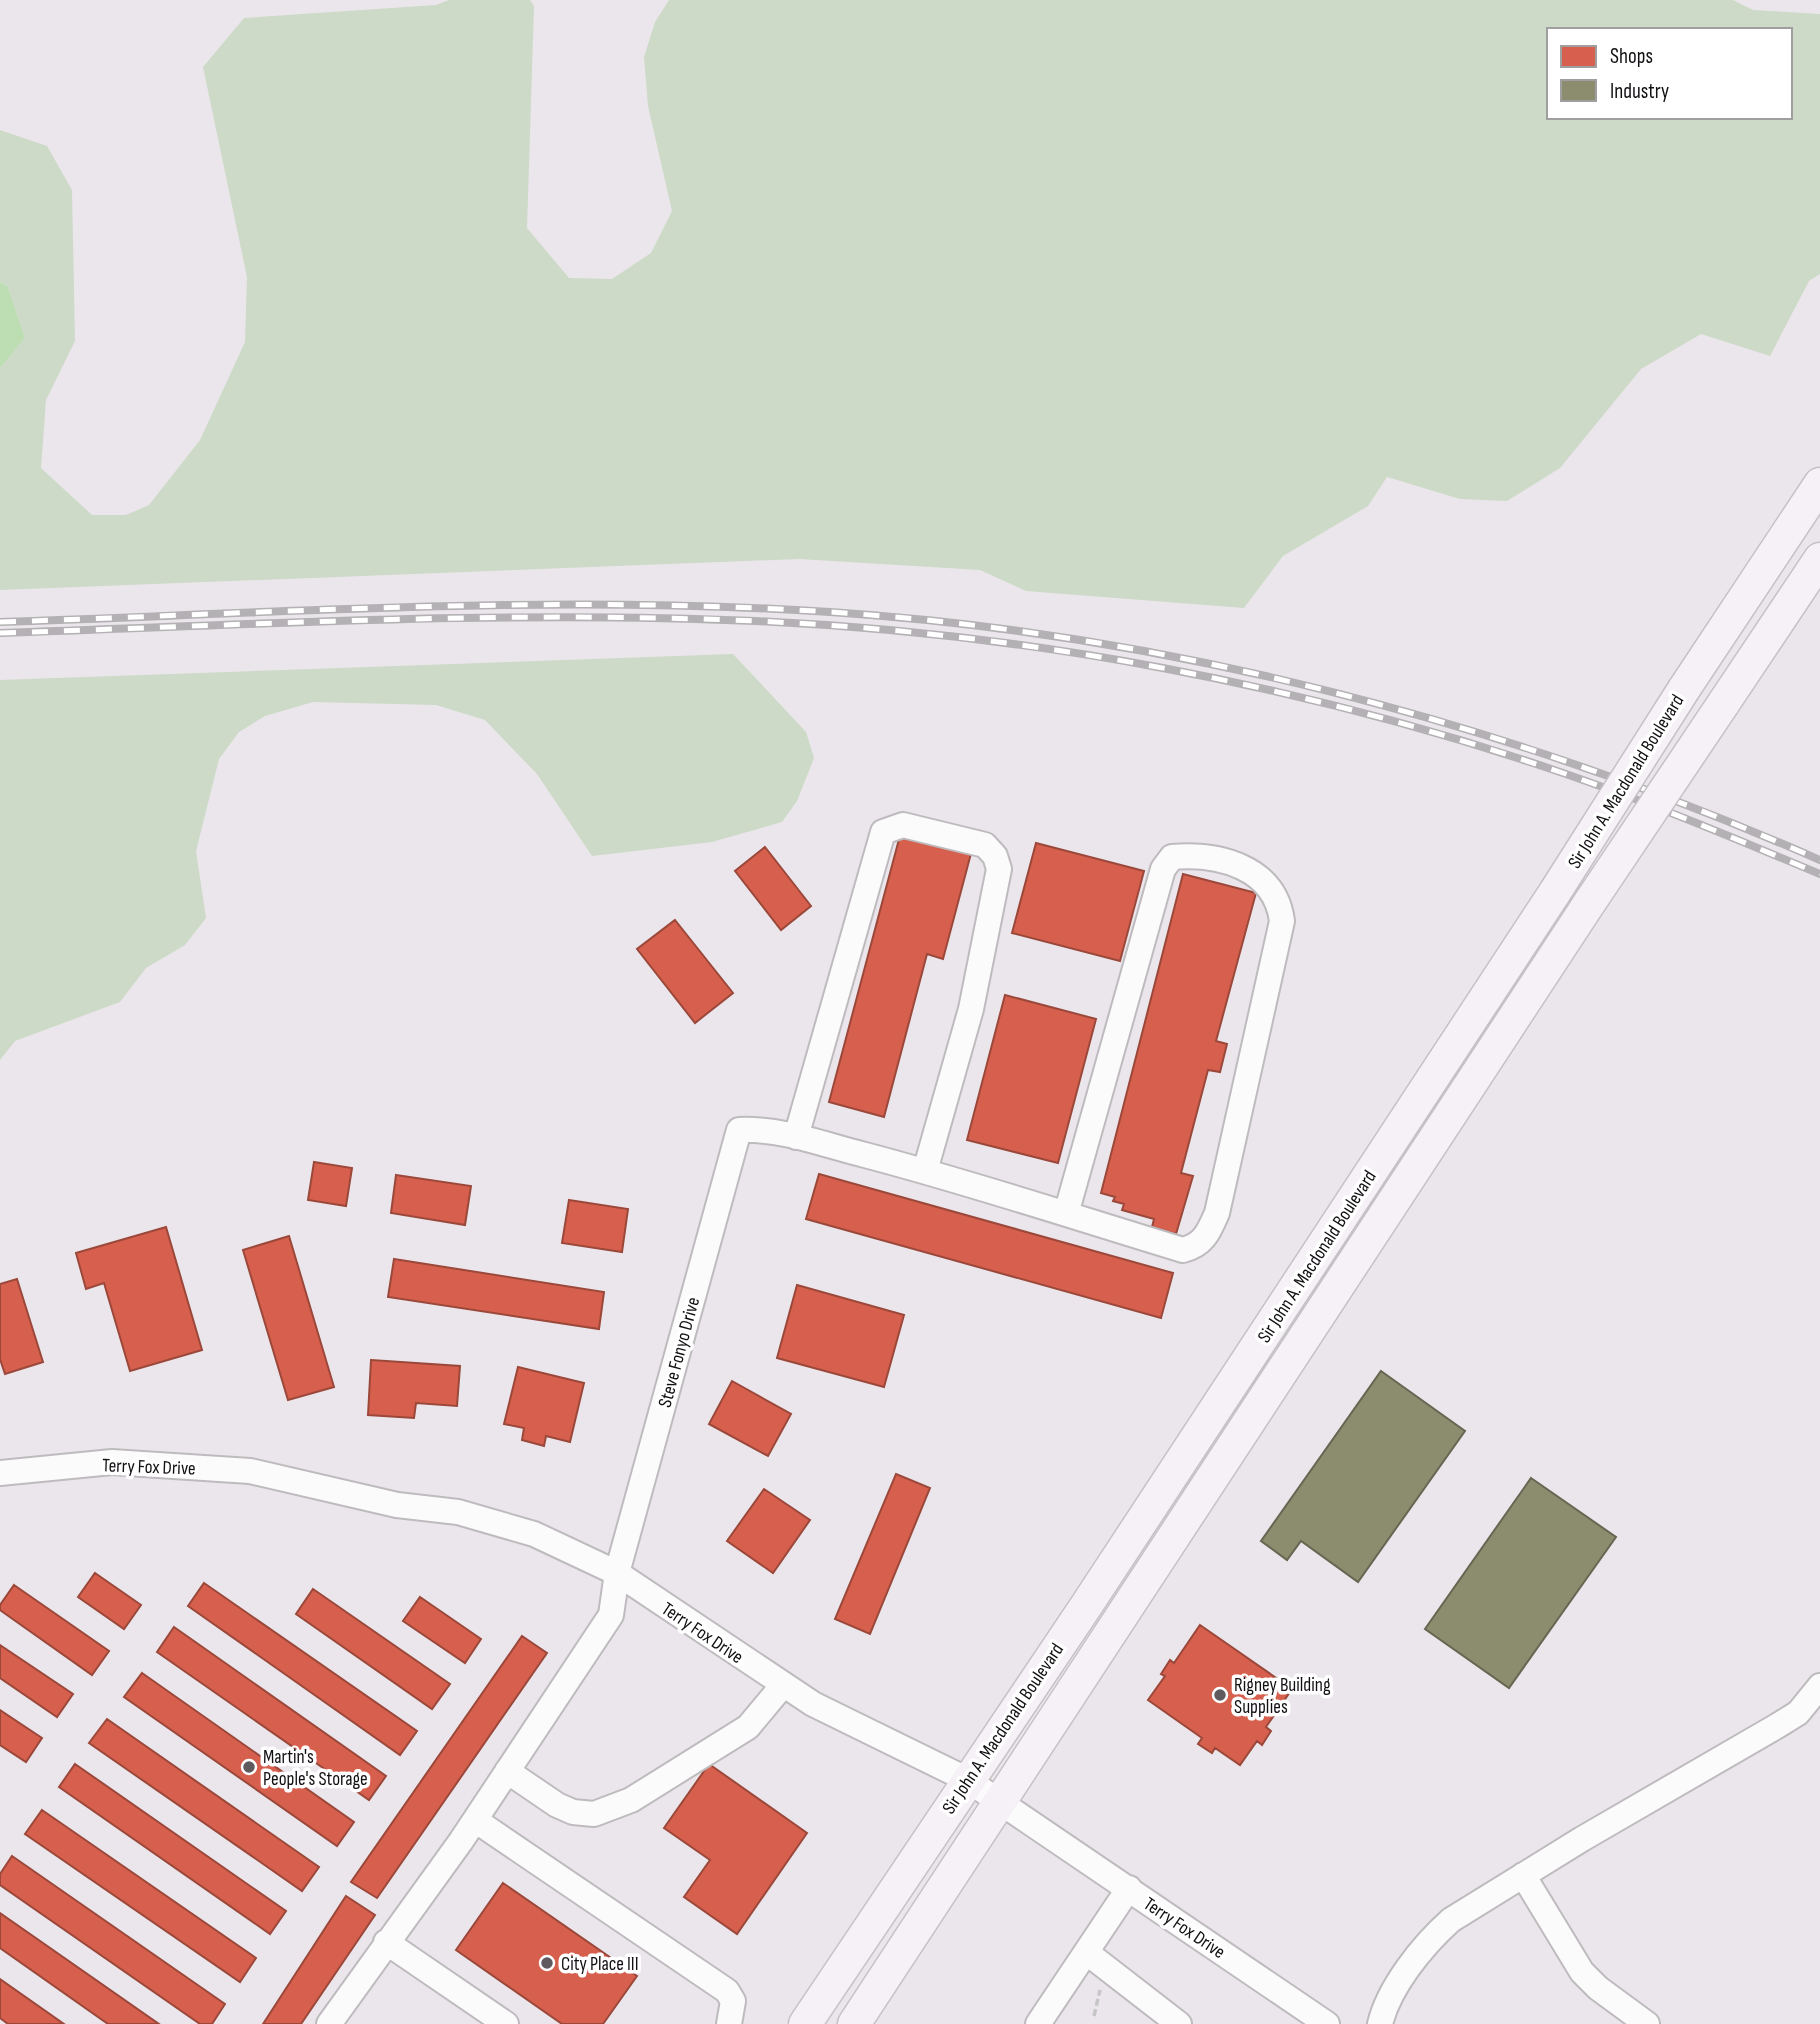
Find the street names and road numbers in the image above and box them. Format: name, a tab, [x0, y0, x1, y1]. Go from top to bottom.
street label: Sir John A. Macdonald Boulevard	[1563, 691, 1689, 873]
street label: Sir John A. Macdonald Boulevard	[1253, 1166, 1382, 1347]
street label: Steve Fonyo Drive	[654, 1295, 705, 1410]
street label: Terry Fox Drive	[102, 1454, 196, 1481]
street label: Terry Fox Drive	[657, 1598, 747, 1669]
street label: Sir John A. Macdonald Boulevard	[938, 1639, 1069, 1818]
street label: Terry Fox Drive	[1139, 1893, 1229, 1964]

